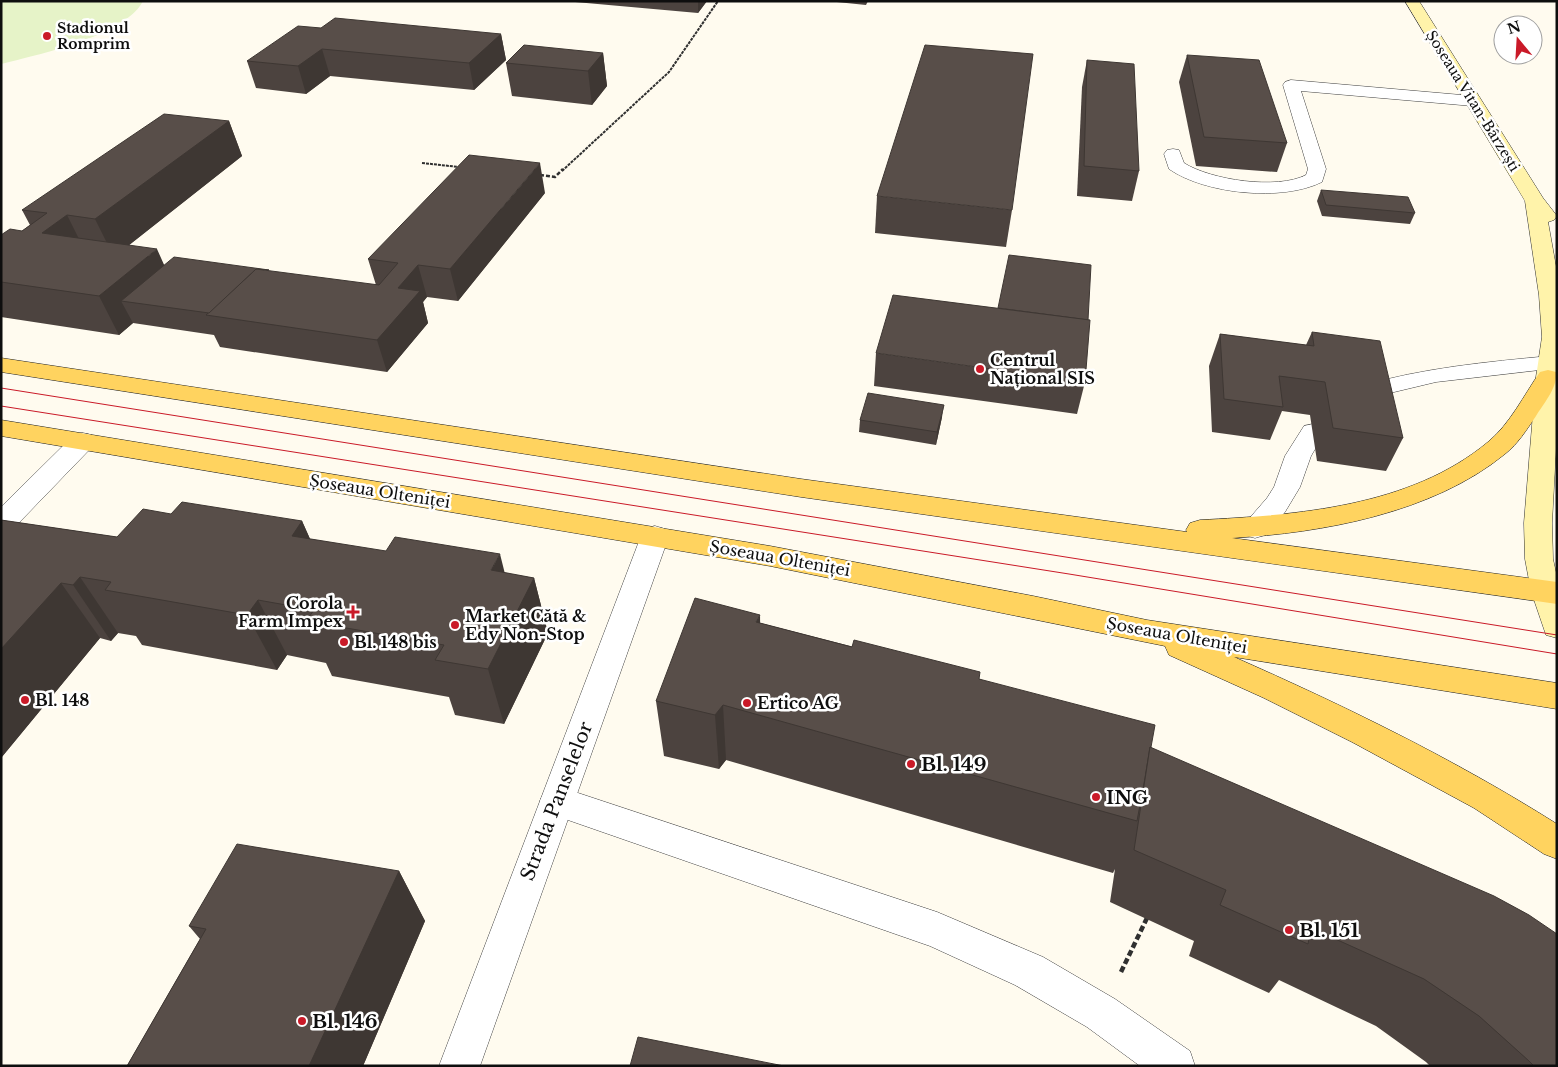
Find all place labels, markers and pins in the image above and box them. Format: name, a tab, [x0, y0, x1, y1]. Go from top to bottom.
place label: Stadionul Romprim	[57, 19, 131, 53]
marker: Stadionul Romprim	[41, 30, 53, 42]
place label: Centrul Național SIS	[990, 350, 1095, 388]
marker: Centrul Național SIS	[974, 363, 986, 375]
place label: Corola Farm Impex	[238, 593, 344, 631]
marker: Corola Farm Impex	[347, 606, 359, 618]
place label: Market Cătă & Edy Non-Stop	[465, 606, 587, 644]
marker: Market Cătă & Edy Non-Stop	[449, 619, 461, 631]
place label: Bl. 148 bis	[354, 632, 437, 652]
marker: Bl. 148 bis	[338, 636, 350, 648]
place label: Bl. 148	[35, 690, 90, 710]
place label: Ertico AG	[757, 693, 839, 713]
marker: Bl. 148	[19, 694, 31, 706]
marker: Ertico AG	[741, 697, 753, 709]
place label: Bl. 149	[921, 753, 987, 776]
marker: Bl. 149	[905, 758, 917, 770]
place label: ING	[1106, 786, 1149, 809]
marker: ING	[1090, 791, 1102, 803]
place label: Bl. 151	[1299, 919, 1359, 942]
marker: Bl. 151	[1283, 924, 1295, 936]
place label: Bl. 146	[312, 1010, 378, 1033]
marker: Bl. 146	[296, 1015, 308, 1027]

